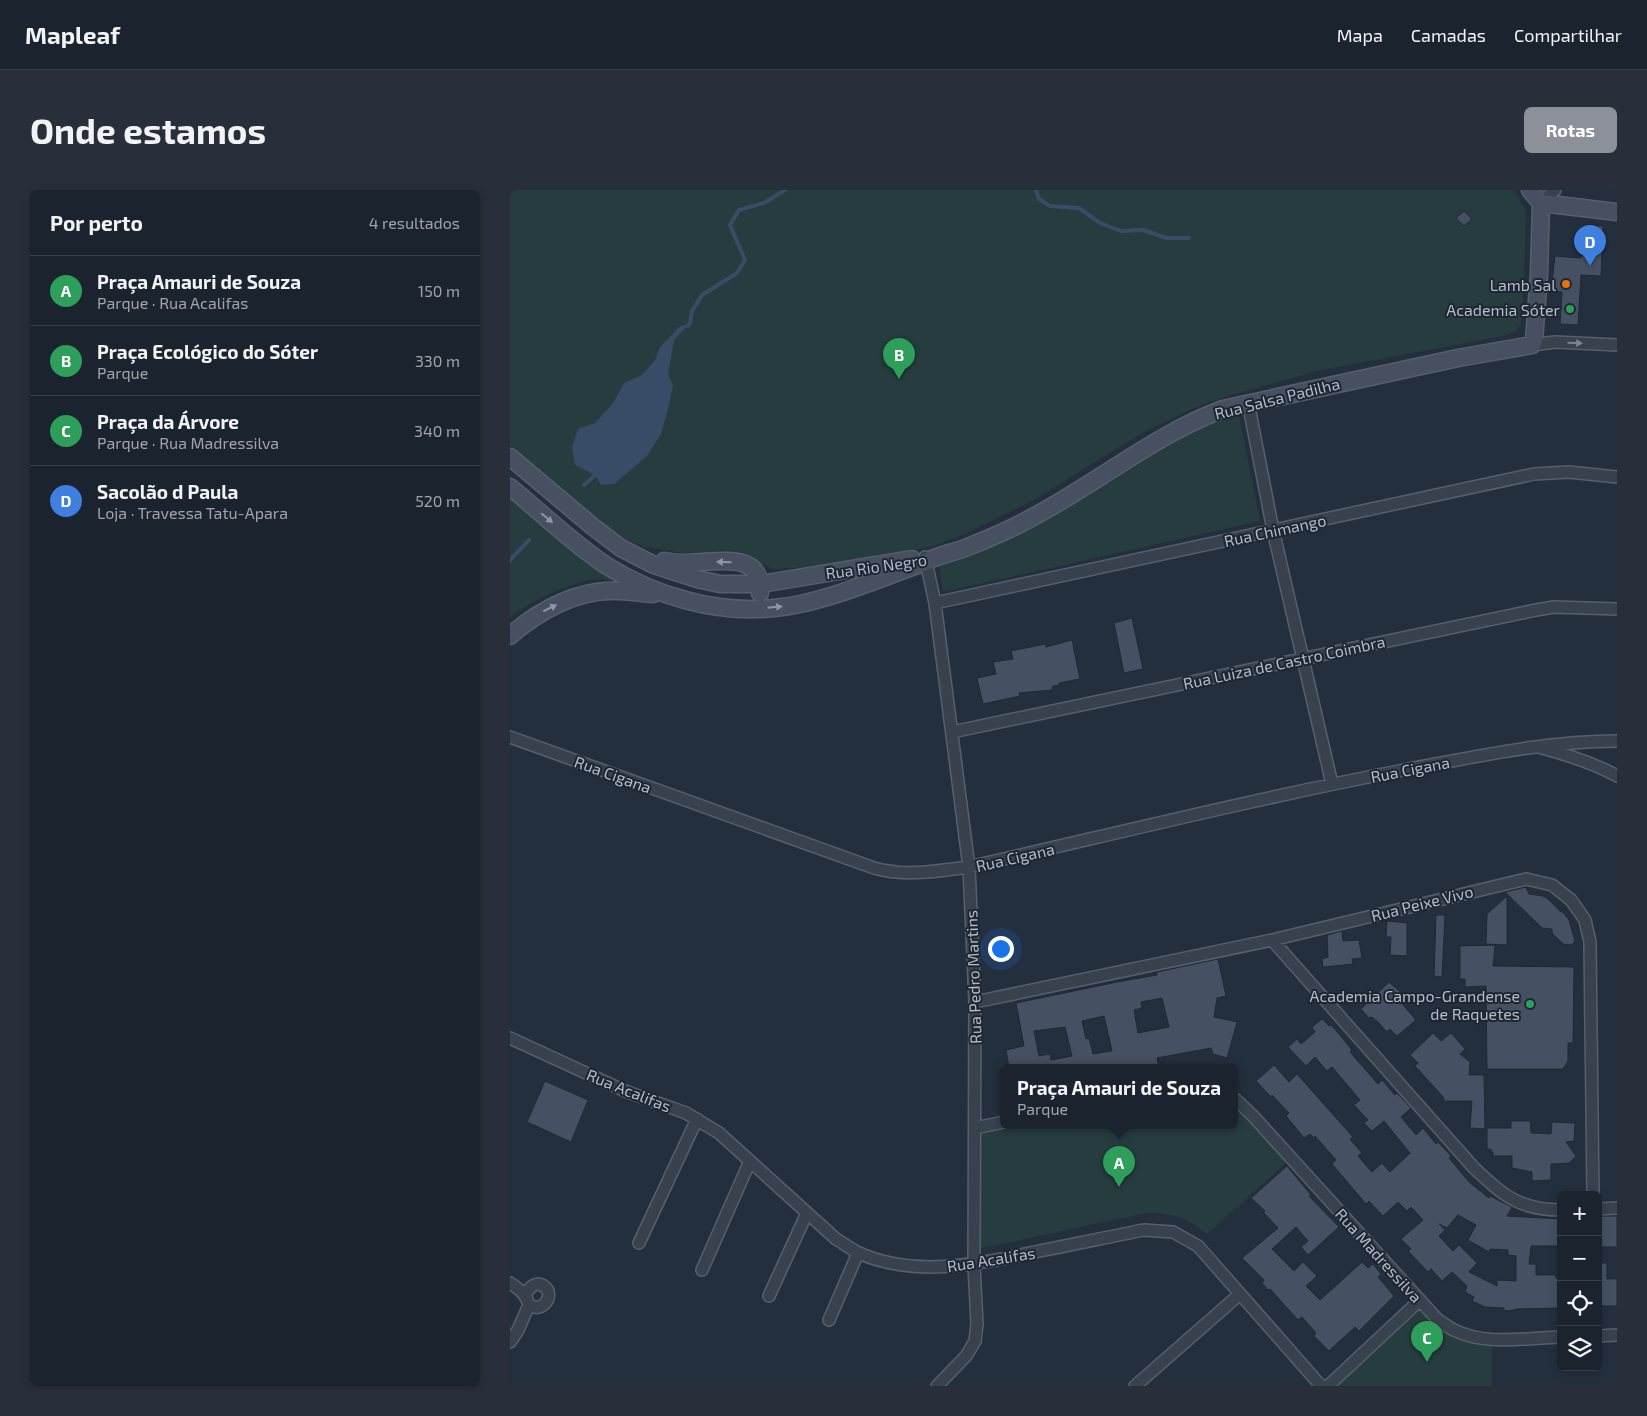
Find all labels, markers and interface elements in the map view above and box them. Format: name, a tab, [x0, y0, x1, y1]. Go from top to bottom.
text: Mapleaf	[25, 20, 120, 49]
text: Mapa	[1337, 24, 1383, 46]
text: Camadas	[1411, 24, 1486, 46]
text: Compartilhar	[1514, 24, 1622, 46]
button: Rotas	[1524, 107, 1617, 153]
text: Onde estamos	[30, 109, 266, 151]
text: Por perto	[50, 210, 143, 235]
text: 4 resultados	[369, 213, 460, 232]
pin: D	[1574, 225, 1606, 266]
text: Praça Amauri de Souza	[97, 270, 301, 293]
place label: Lamb Sal	[1490, 275, 1556, 294]
marker: Lamb Sal	[1560, 278, 1572, 290]
text: A	[61, 281, 71, 300]
text: 150 m	[418, 281, 460, 300]
text: Parque · Rua Acalifas	[97, 293, 248, 312]
place label: Academia Sóter	[1446, 300, 1561, 319]
marker: Academia Sóter	[1564, 303, 1576, 315]
pin: B	[883, 338, 915, 379]
one-way arrow	[1567, 339, 1583, 347]
text: Praça Ecológico do Sóter	[97, 340, 318, 363]
text: B	[61, 351, 71, 370]
text: 330 m	[415, 351, 460, 370]
text: Parque	[97, 363, 148, 382]
street label: Rua Salsa Padilha	[1212, 373, 1342, 423]
text: Praça da Árvore	[97, 410, 239, 433]
text: C	[61, 421, 71, 440]
text: 340 m	[414, 421, 460, 440]
text: Parque · Rua Madressilva	[97, 433, 279, 452]
text: Sacolão d Paula	[97, 480, 238, 503]
text: D	[61, 491, 71, 510]
text: 520 m	[415, 491, 460, 510]
text: Loja · Travessa Tatu-Apara	[97, 503, 288, 522]
street label: Rua Chimango	[1222, 510, 1328, 550]
one-way arrow	[541, 512, 553, 524]
street label: Rua Rio Negro	[824, 549, 928, 583]
one-way arrow	[715, 557, 731, 565]
one-way arrow	[767, 603, 783, 611]
one-way arrow	[543, 604, 557, 612]
street label: Rua Luiza de Castro Coimbra	[1181, 631, 1387, 693]
street label: Rua Cigana	[572, 751, 654, 797]
street label: Rua Cigana	[1369, 752, 1451, 786]
street label: Rua Cigana	[974, 839, 1056, 875]
street label: Rua Peixe Vivo	[1369, 881, 1475, 925]
street label: Rua Pedro Martins	[961, 910, 985, 1044]
your location	[988, 936, 1014, 962]
place label: Academia Campo-Grandense de Raquetes	[1310, 986, 1520, 1023]
marker: Academia Campo-Grandense de Raquetes	[1524, 998, 1536, 1010]
street label: Rua Acalifas	[584, 1064, 674, 1116]
popup	[1000, 1064, 1238, 1129]
text: Praça Amauri de Souza	[1017, 1076, 1221, 1099]
text: Parque	[1017, 1099, 1068, 1118]
pin: A	[1103, 1146, 1135, 1187]
map controls	[1557, 1191, 1602, 1371]
button: +	[1557, 1191, 1602, 1236]
street label: Rua Madressilva	[1332, 1204, 1426, 1306]
button: −	[1557, 1236, 1602, 1281]
street label: Rua Acalifas	[945, 1243, 1037, 1275]
button: locate	[1557, 1281, 1602, 1326]
pin: C	[1411, 1321, 1443, 1362]
button: layers	[1557, 1326, 1602, 1371]

